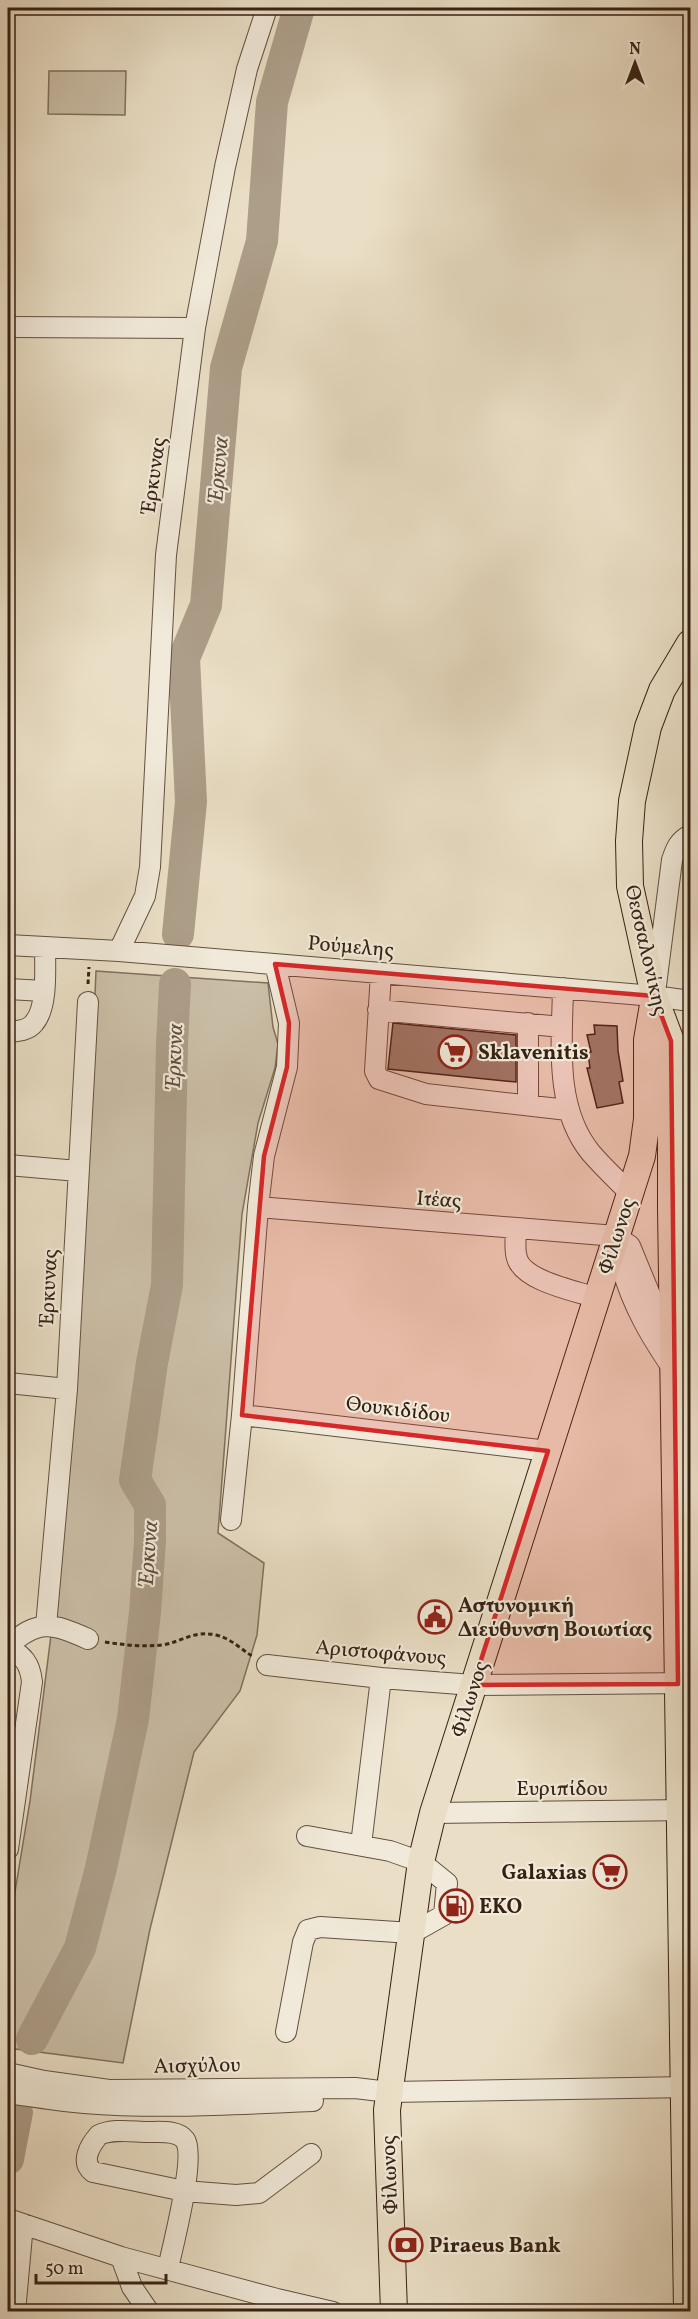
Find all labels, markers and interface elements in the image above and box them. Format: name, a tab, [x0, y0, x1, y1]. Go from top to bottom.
north arrow	[605, 33, 665, 93]
text: N	[629, 39, 641, 61]
street label: Έρκυνας	[135, 435, 174, 517]
water label: Έρκυνα	[201, 435, 238, 505]
street label: Θεσσαλονίκης	[616, 882, 675, 1018]
street label: Ρούμελης	[307, 929, 395, 966]
water label: Έρκυνα	[159, 1022, 192, 1091]
supermarket icon: Sklavenitis	[437, 1034, 473, 1070]
place label: Sklavenitis	[478, 1039, 589, 1068]
street label: Ιτέας	[415, 1184, 462, 1217]
street label: Φίλωνος	[591, 1194, 643, 1279]
street label: Έρκυνας	[33, 1248, 66, 1328]
street label: Θουκιδίδου	[344, 1390, 452, 1431]
water label: Έρκυνα	[132, 1519, 167, 1588]
place label: Αστυνομική Διεύθυνση Βοιωτίας	[458, 1592, 652, 1645]
public building icon: Αστυνομική Διεύθυνση Βοιωτίας	[417, 1599, 453, 1635]
street label: Αριστοφάνους	[314, 1633, 447, 1674]
street label: Φίλωνος	[444, 1657, 496, 1742]
street label: Ευριπίδου	[516, 1775, 608, 1804]
supermarket icon: Galaxias	[592, 1854, 628, 1890]
place label: Galaxias	[502, 1859, 587, 1888]
fuel station icon: EKO	[438, 1888, 474, 1924]
place label: EKO	[479, 1893, 522, 1922]
street label: Αισχύλου	[153, 2051, 241, 2082]
street label: Φίλωνος	[375, 2135, 406, 2215]
bank icon: Piraeus Bank	[388, 2227, 424, 2263]
place label: Piraeus Bank	[429, 2232, 561, 2261]
scale bar	[36, 2247, 166, 2285]
text: 50 m	[45, 2257, 84, 2282]

